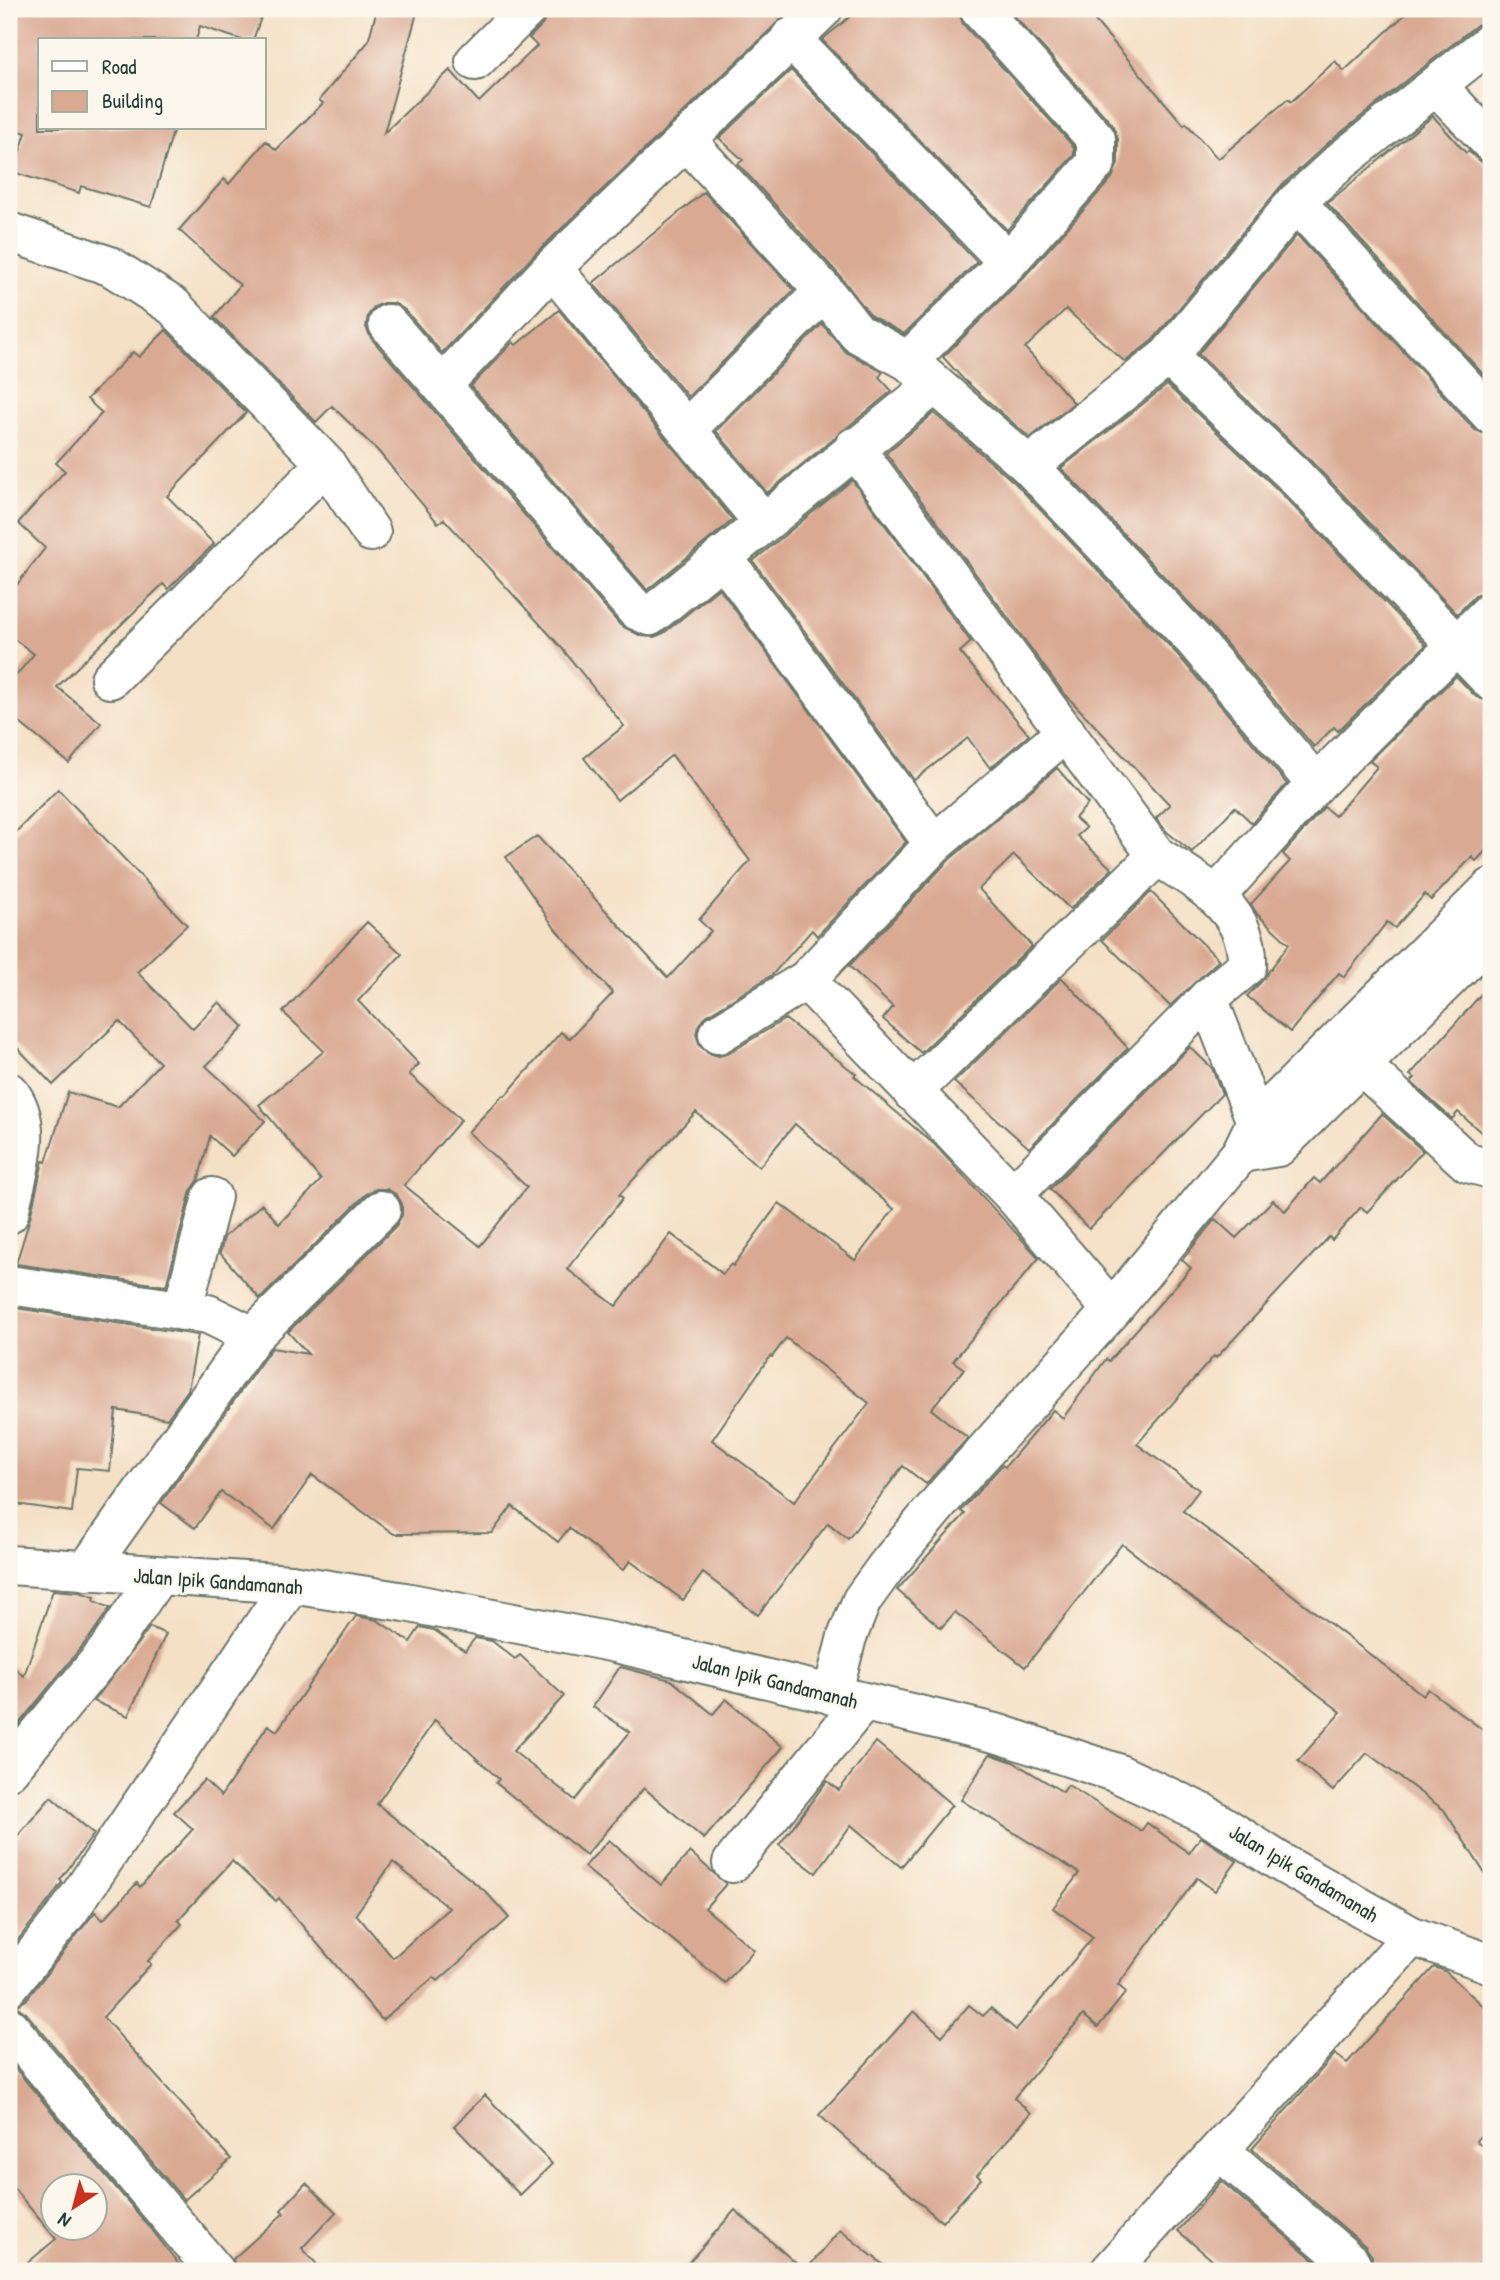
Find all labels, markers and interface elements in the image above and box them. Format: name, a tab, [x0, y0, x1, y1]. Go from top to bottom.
legend	[38, 38, 266, 130]
text: Road	[102, 52, 136, 81]
text: Building	[102, 86, 163, 115]
street label: Jalan Ipik Gandamanah	[132, 1561, 304, 1601]
street label: Jalan Ipik Gandamanah	[689, 1646, 861, 1716]
street label: Jalan Ipik Gandamanah	[1224, 1817, 1384, 1929]
north arrow	[38, 2172, 108, 2242]
text: N	[52, 2207, 76, 2234]

